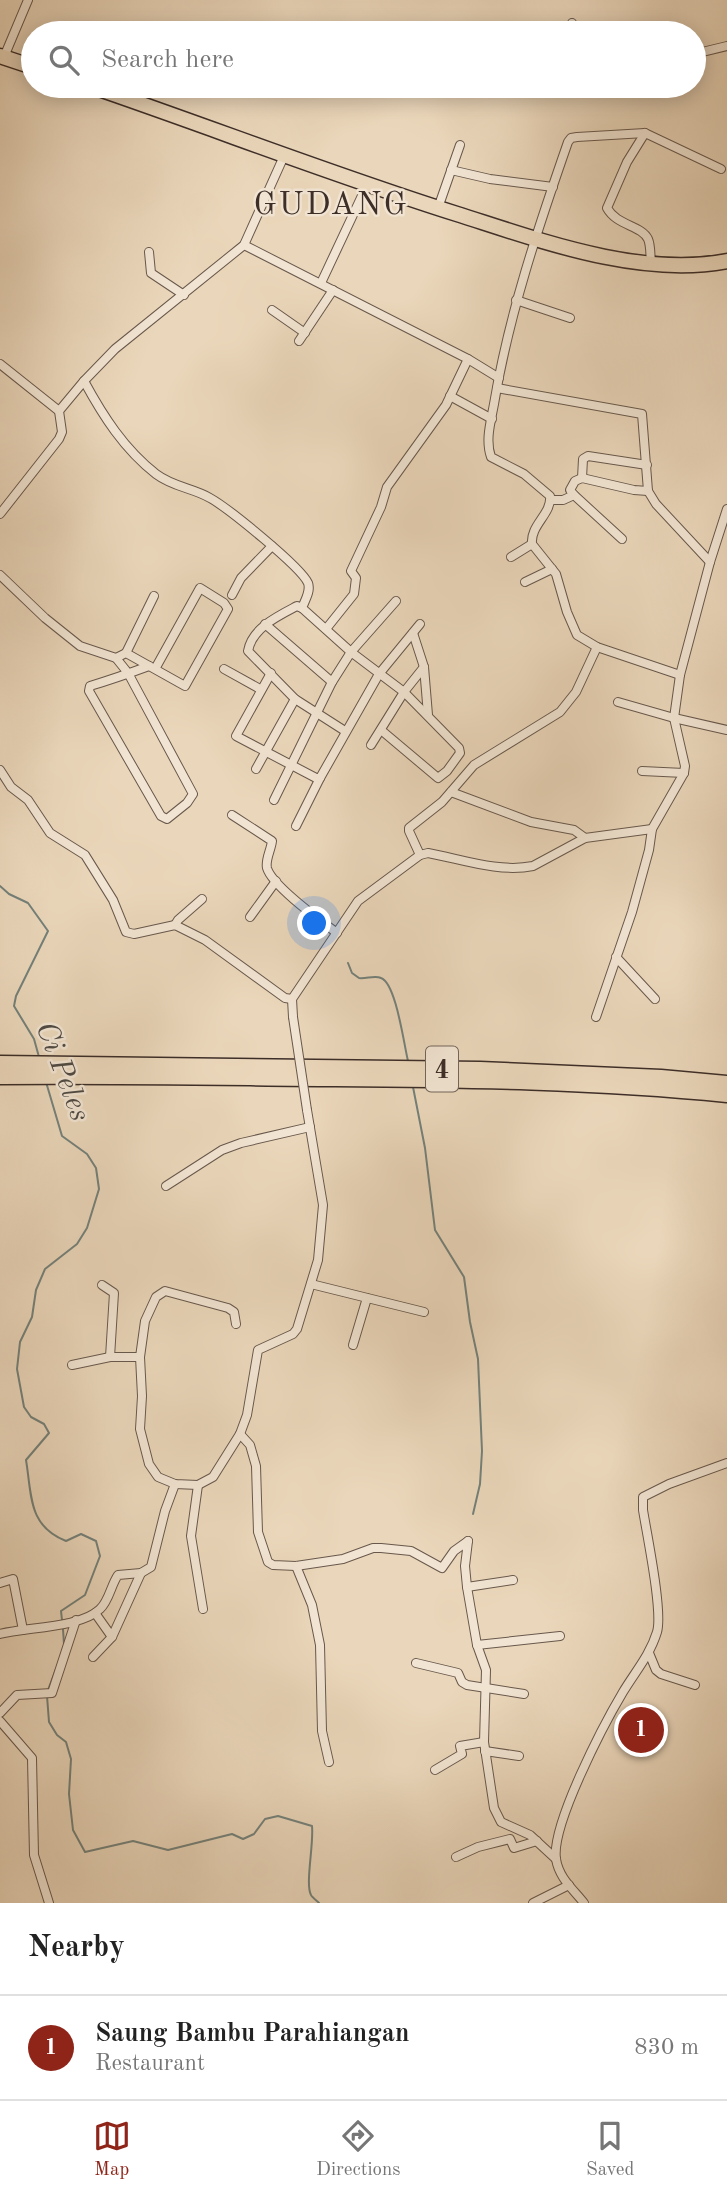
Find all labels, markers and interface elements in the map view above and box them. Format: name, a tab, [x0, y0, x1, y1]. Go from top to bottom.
search box	[21, 21, 706, 98]
icon: search	[45, 41, 83, 79]
text: Search here	[101, 47, 234, 73]
district label: GUDANG	[253, 190, 409, 222]
your location	[297, 906, 331, 940]
water label: Ci Peles	[29, 1018, 95, 1126]
road number: 4	[426, 1046, 458, 1092]
pin: 1	[618, 1704, 664, 1756]
text: Nearby	[28, 1933, 125, 1963]
text: Saung Bambu Parahiangan	[95, 2021, 409, 2047]
text: 1	[44, 2036, 58, 2059]
text: 830 m	[634, 2036, 699, 2059]
text: Restaurant	[95, 2052, 205, 2075]
tab: Map	[93, 2117, 131, 2182]
tab: Directions	[316, 2117, 401, 2182]
tab: Saved	[586, 2117, 634, 2182]

